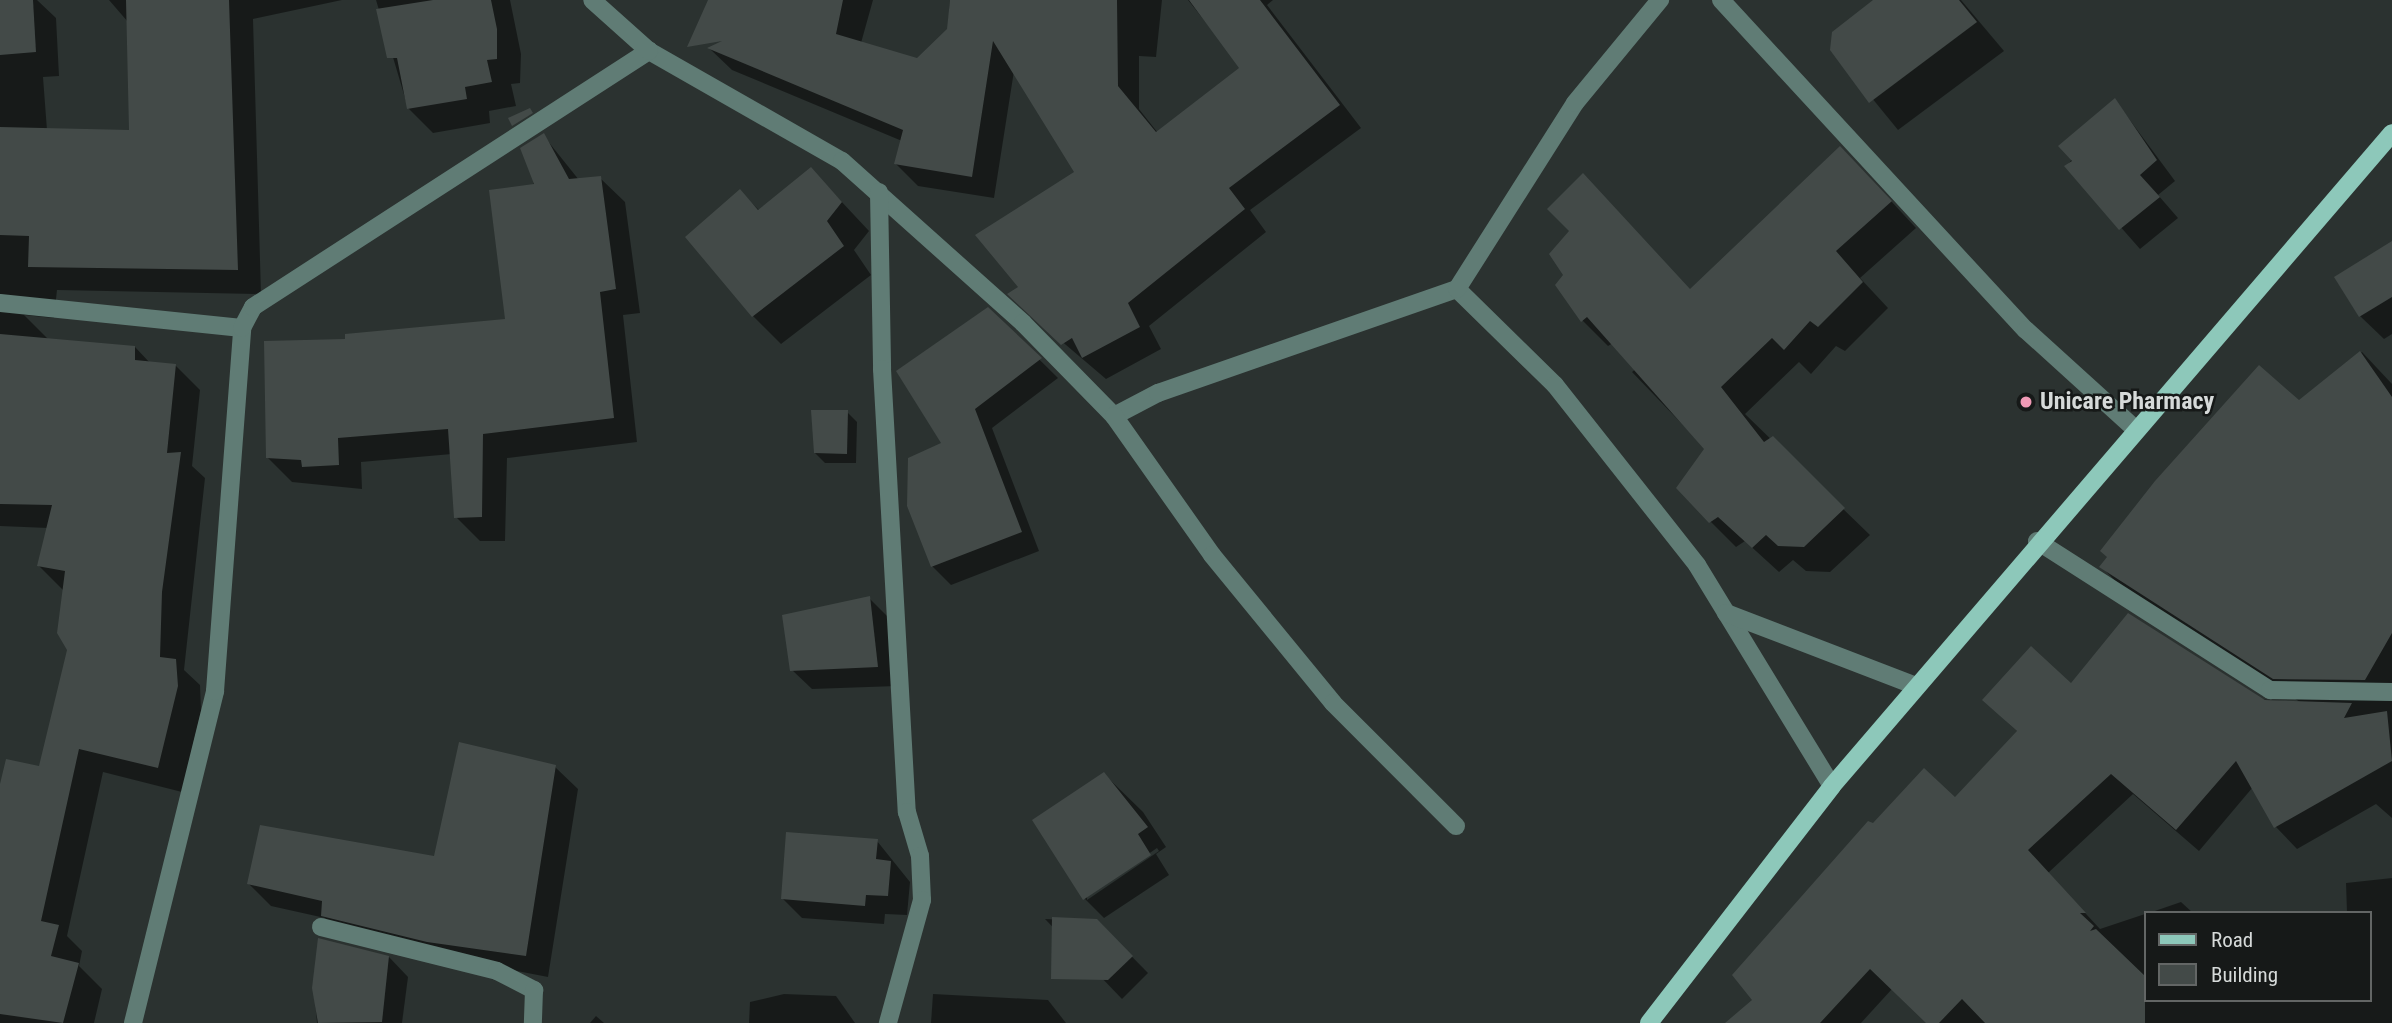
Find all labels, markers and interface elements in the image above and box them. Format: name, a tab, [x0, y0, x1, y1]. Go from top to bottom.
place label: Unicare Pharmacy	[2040, 388, 2214, 416]
marker: Unicare Pharmacy	[2018, 394, 2034, 410]
legend	[2144, 911, 2371, 1002]
text: Road	[2211, 928, 2253, 952]
text: Building	[2211, 963, 2278, 987]

